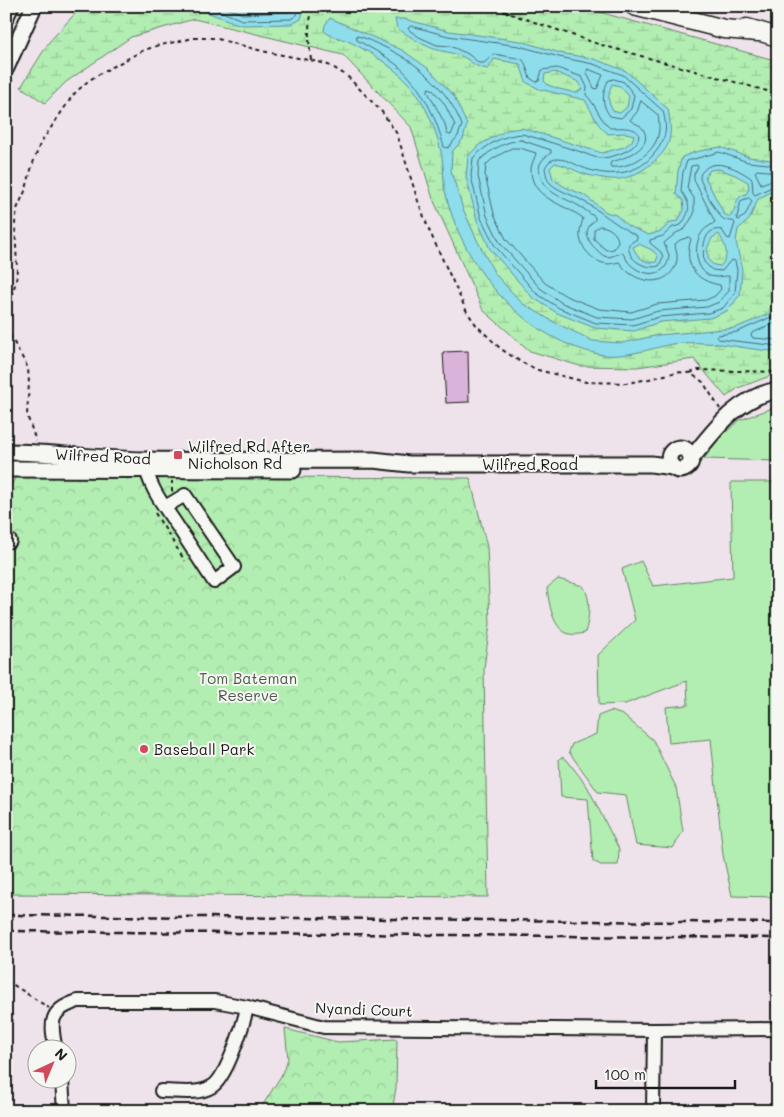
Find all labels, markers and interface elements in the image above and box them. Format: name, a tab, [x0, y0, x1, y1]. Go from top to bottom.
place label: Wilfred Rd After Nicholson Rd	[188, 436, 310, 473]
street label: Wilfred Road	[55, 444, 151, 468]
marker: Wilfred Rd After Nicholson Rd	[172, 449, 184, 461]
street label: Wilfred Road	[482, 454, 578, 474]
park label: Tom Bateman Reserve	[199, 668, 297, 705]
place label: Baseball Park	[154, 739, 255, 759]
marker: Baseball Park	[138, 743, 150, 755]
street label: Nyandi Court	[315, 997, 413, 1021]
north arrow	[28, 1040, 78, 1090]
text: N	[51, 1044, 72, 1065]
scale bar	[596, 1057, 735, 1089]
text: 100 m	[604, 1064, 646, 1084]

